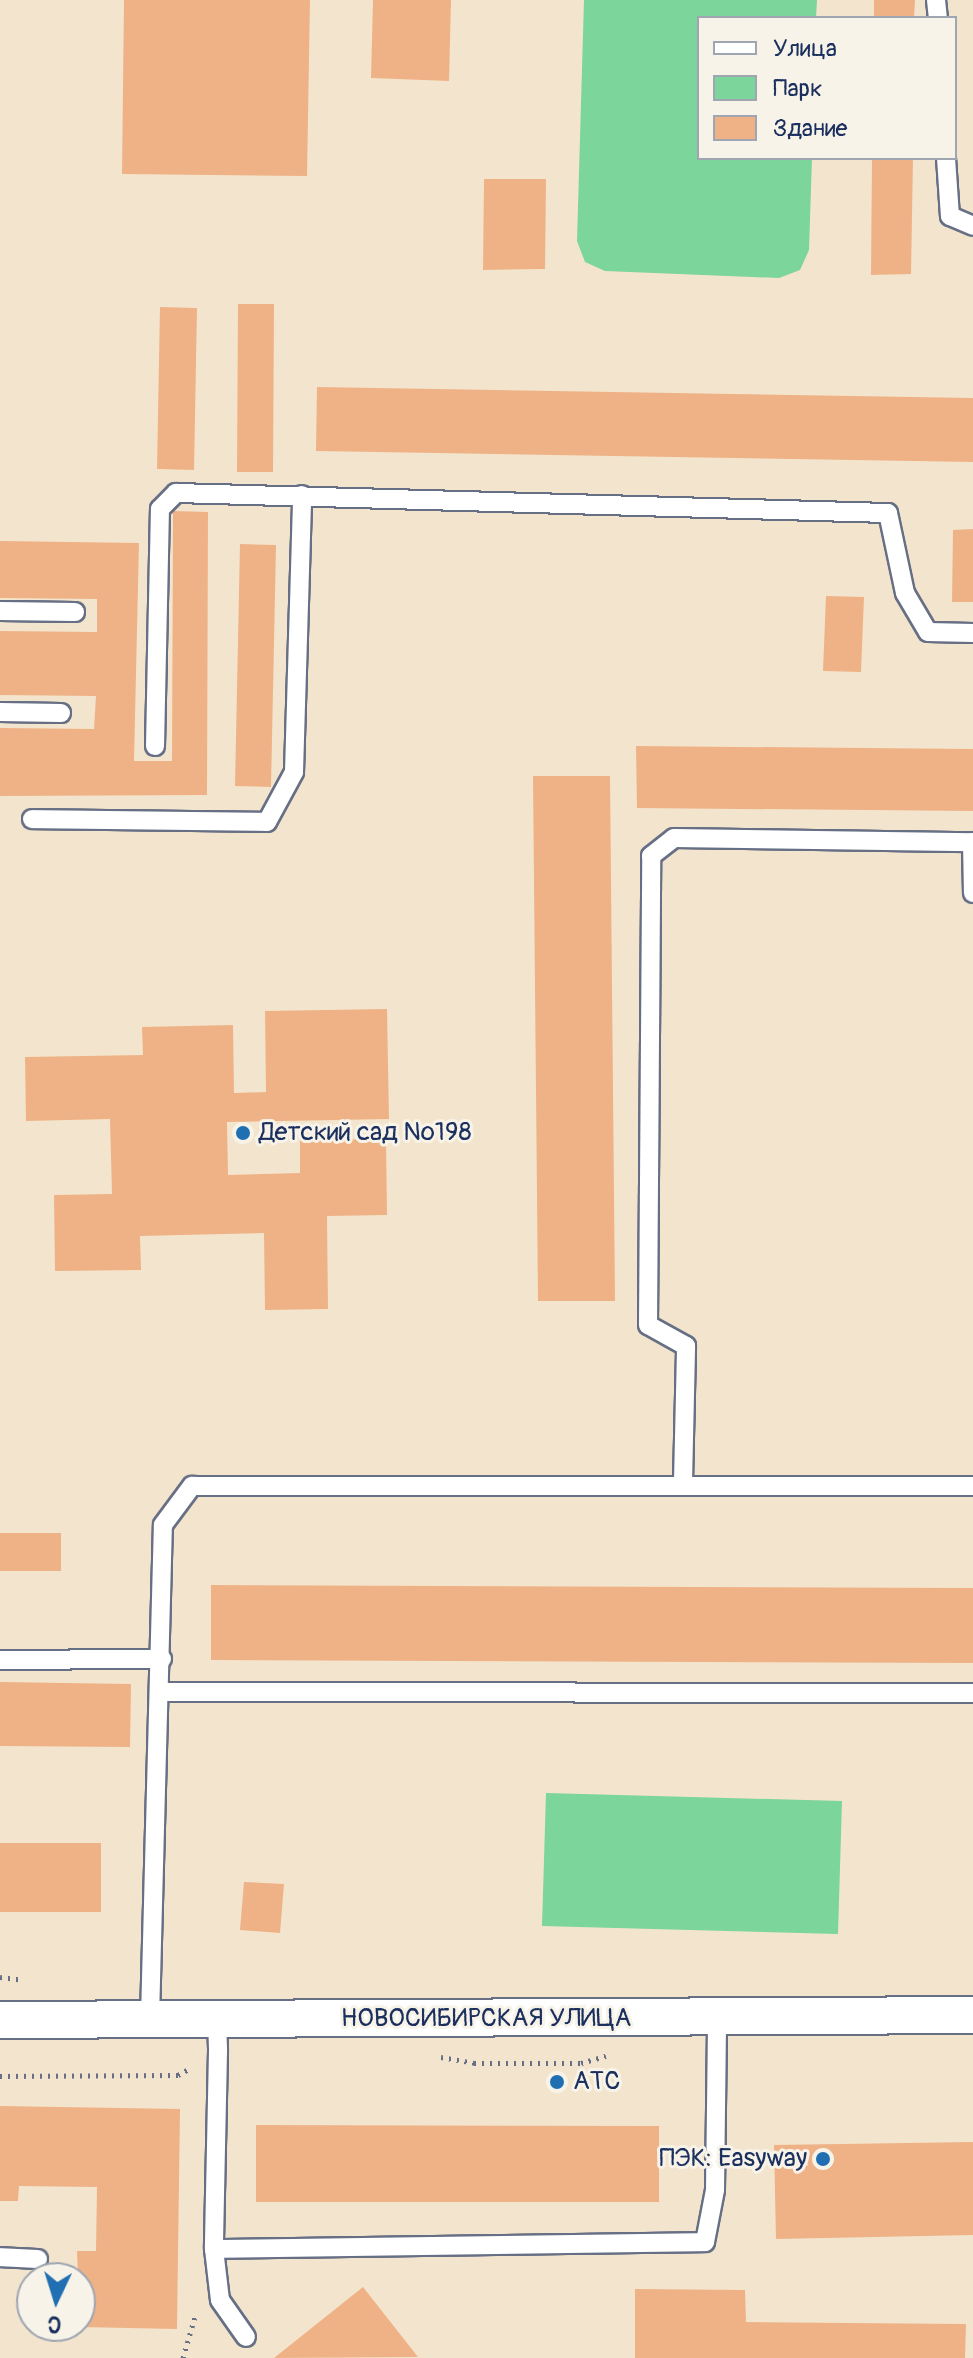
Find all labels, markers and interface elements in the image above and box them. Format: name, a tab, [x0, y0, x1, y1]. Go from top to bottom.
legend	[697, 16, 957, 160]
text: Улица	[773, 34, 837, 63]
text: Парк	[773, 74, 822, 103]
text: Здание	[773, 114, 847, 143]
place label: Детский сад №198	[259, 1117, 471, 1149]
marker: Детский сад №198	[234, 1124, 252, 1142]
street label: НОВОСИБИРСКАЯ УЛИЦА	[341, 2003, 631, 2035]
place label: АТС	[573, 2066, 620, 2098]
marker: АТС	[548, 2073, 566, 2091]
place label: ПЭК: Easyway	[659, 2143, 807, 2175]
marker: ПЭК: Easyway	[814, 2150, 832, 2168]
north arrow	[16, 2262, 96, 2342]
text: С	[47, 2310, 62, 2338]

